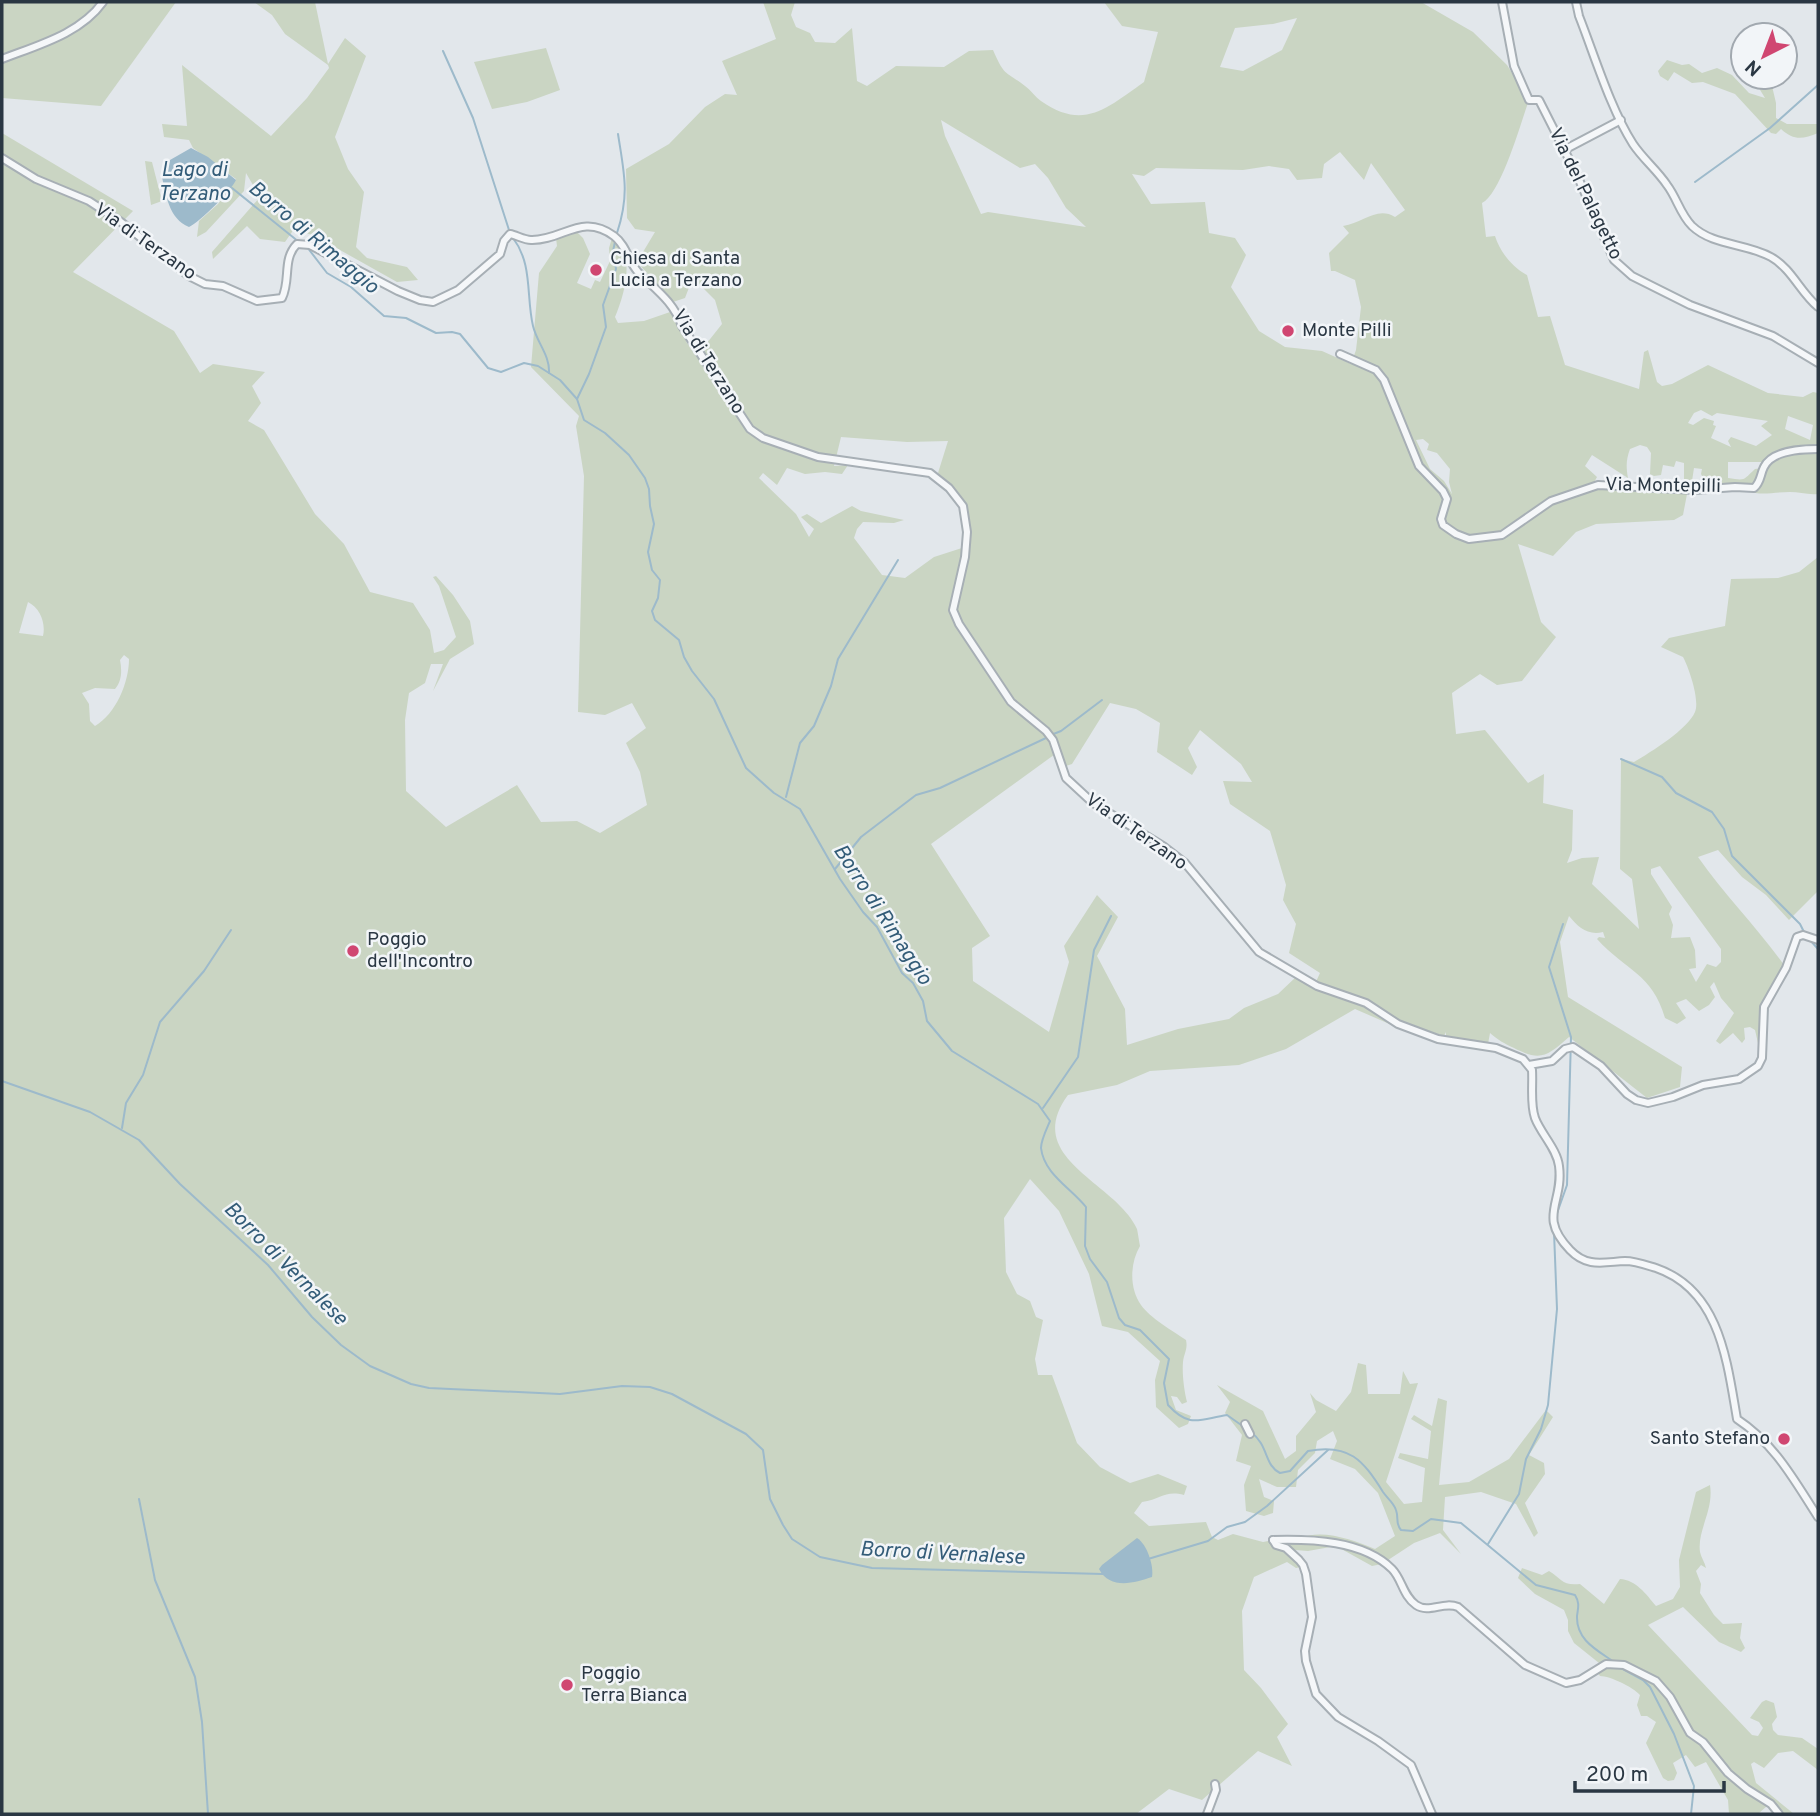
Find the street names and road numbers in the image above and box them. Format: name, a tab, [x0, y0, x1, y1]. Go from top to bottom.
street label: Via del Palagetto	[1543, 124, 1627, 264]
street label: Via di Terzano	[89, 198, 201, 286]
street label: Via di Terzano	[666, 305, 750, 419]
street label: Via Montepilli	[1605, 473, 1721, 499]
street label: Via di Terzano	[1080, 788, 1192, 876]

